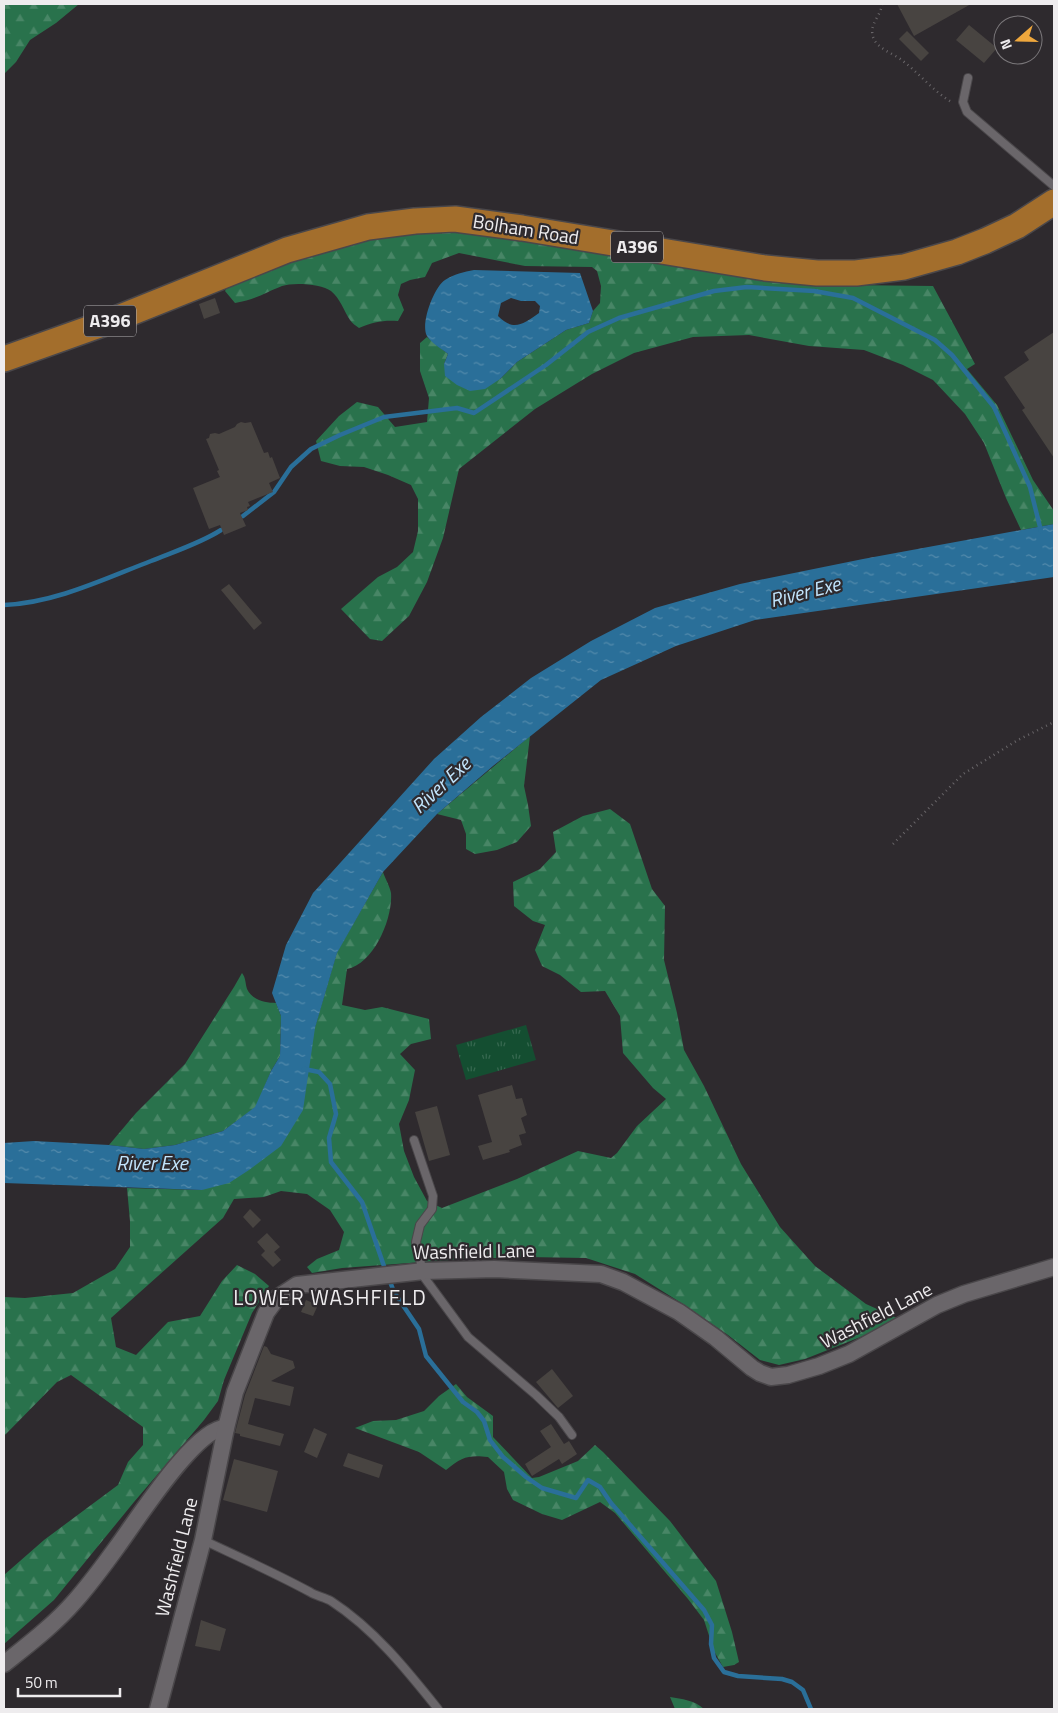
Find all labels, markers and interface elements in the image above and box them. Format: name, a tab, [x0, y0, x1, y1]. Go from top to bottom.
north arrow	[993, 15, 1043, 65]
text: N	[994, 36, 1017, 53]
street label: Bolham Road	[471, 206, 581, 251]
road number: A396	[611, 232, 663, 262]
road number: A396	[84, 306, 136, 336]
water label: River Exe	[766, 567, 845, 615]
water label: River Exe	[404, 748, 479, 820]
water label: River Exe	[116, 1147, 190, 1178]
street label: Washfield Lane	[413, 1235, 535, 1266]
street label: Washfield Lane	[815, 1274, 937, 1355]
district label: LOWER WASHFIELD	[233, 1281, 427, 1313]
street label: Washfield Lane	[147, 1494, 204, 1620]
scale bar	[18, 1666, 120, 1698]
text: 50 m	[25, 1671, 58, 1694]

